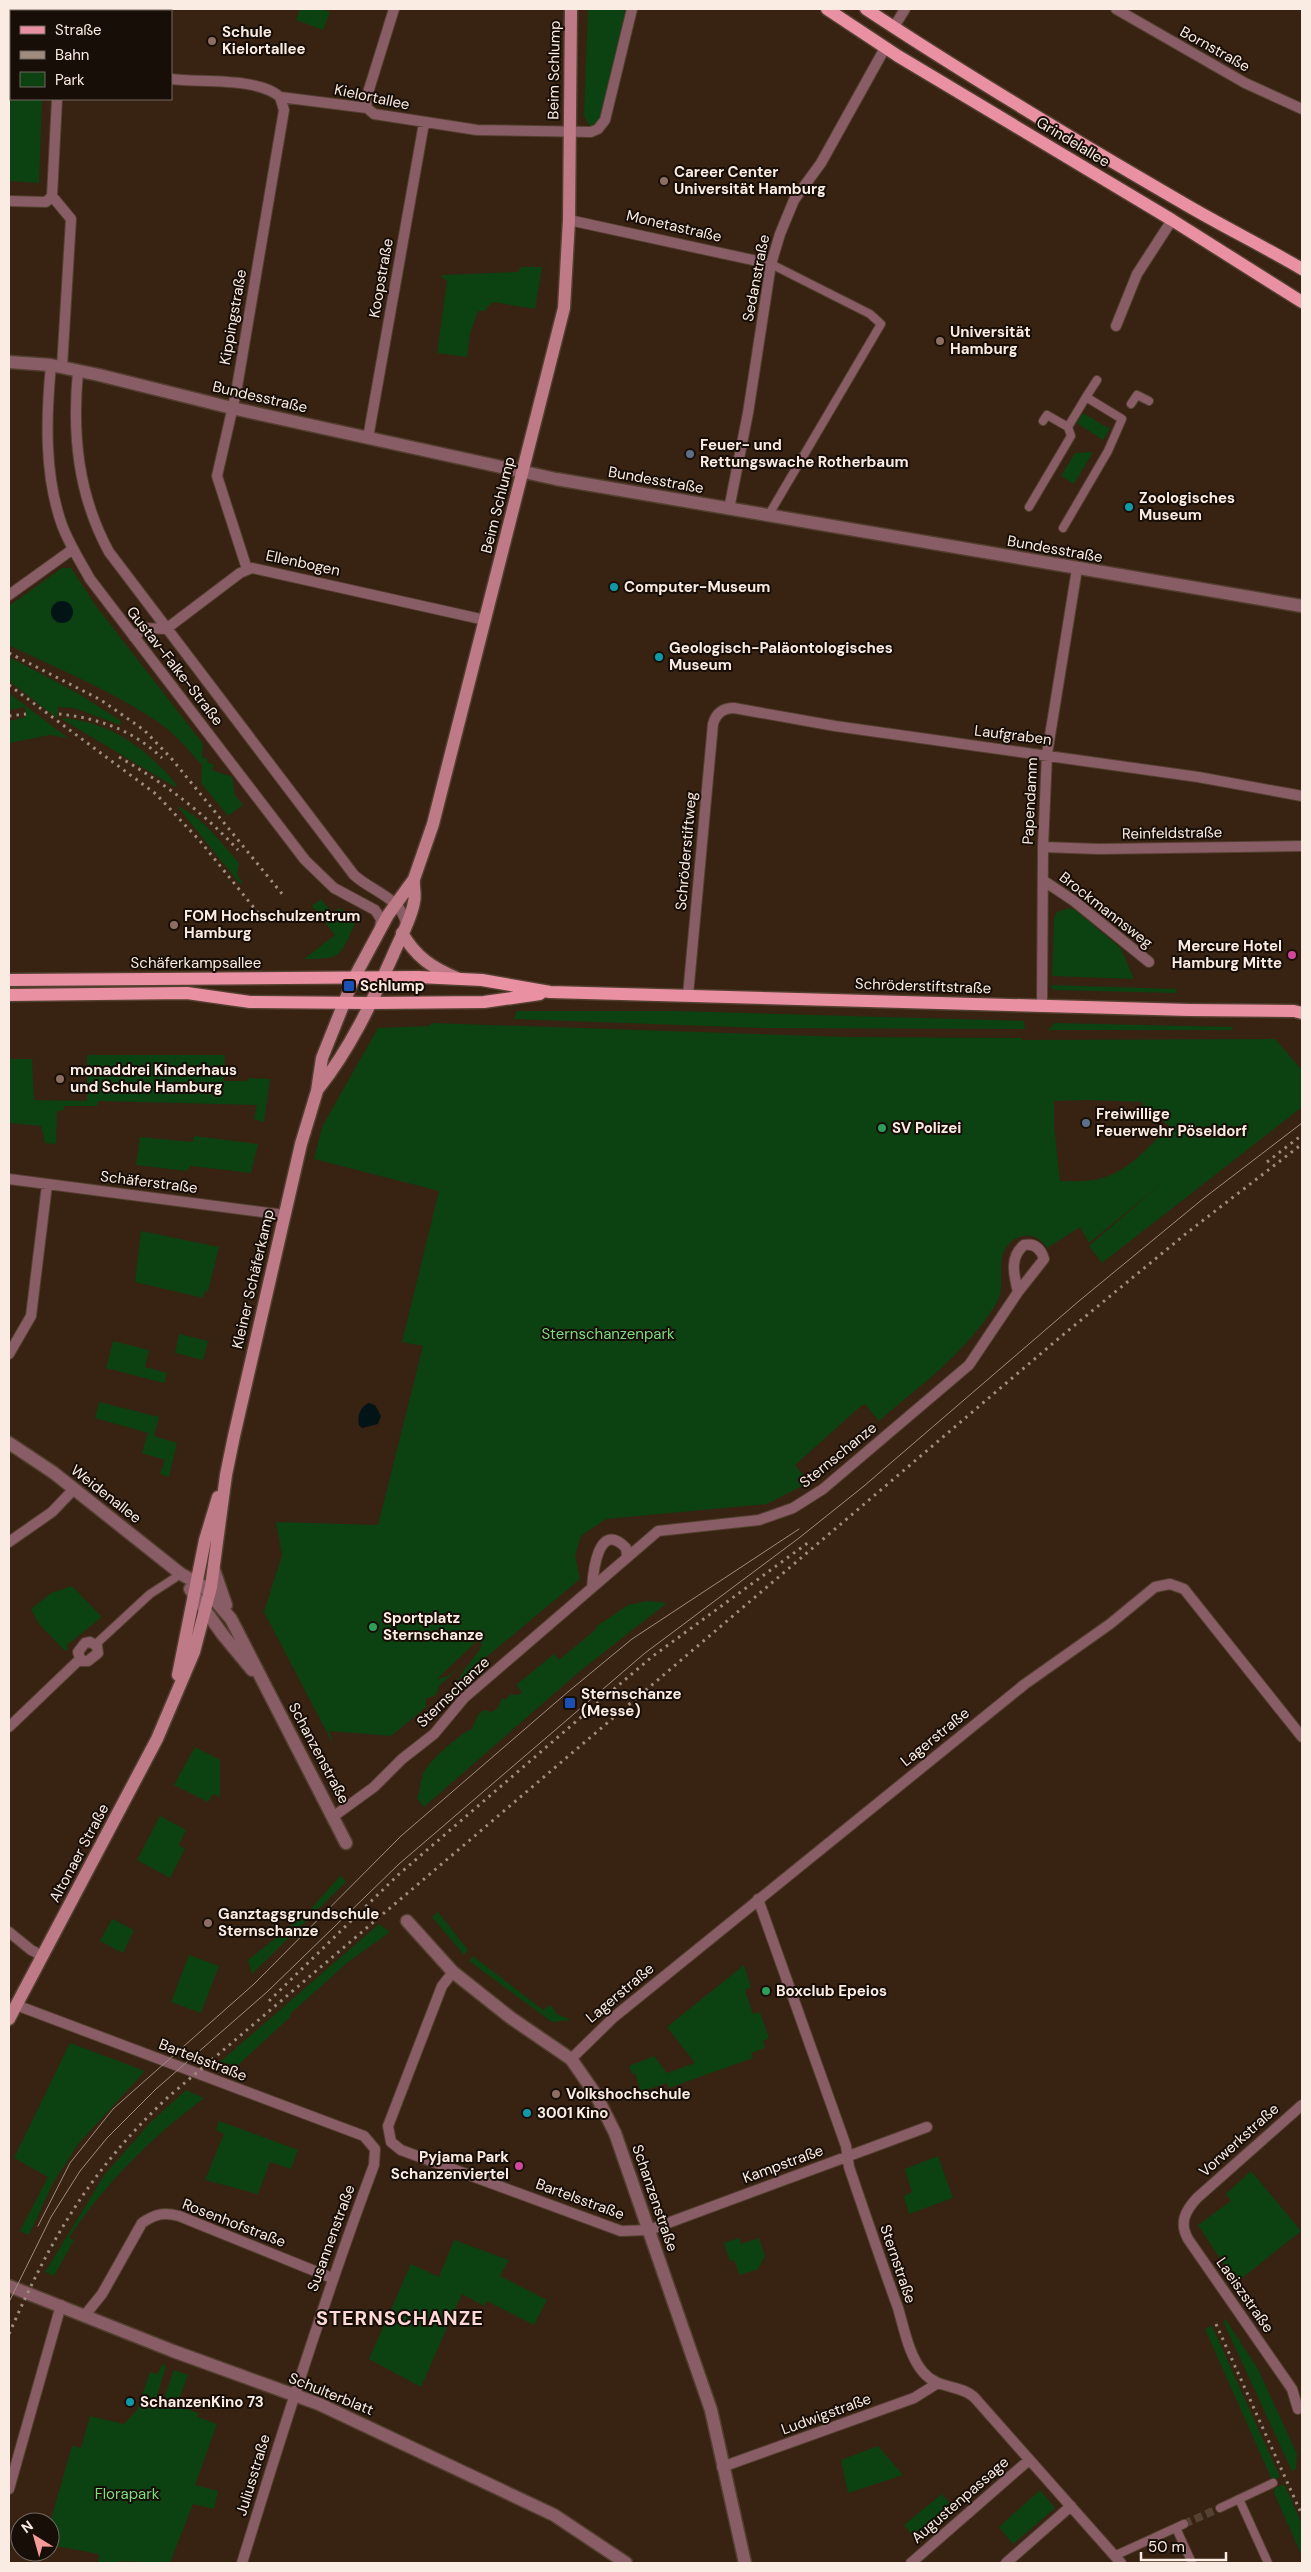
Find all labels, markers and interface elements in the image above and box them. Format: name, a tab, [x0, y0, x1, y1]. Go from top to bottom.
legend	[10, 10, 172, 100]
text: Straße	[55, 20, 102, 40]
street label: Beim Schlump	[543, 20, 565, 120]
place label: Schule Kielortallee	[222, 22, 306, 59]
street label: Bornstraße	[1176, 22, 1254, 76]
marker: Schule Kielortallee	[206, 35, 218, 47]
text: Bahn	[55, 45, 89, 65]
text: Park	[55, 70, 85, 90]
street label: Kielortallee	[333, 79, 411, 115]
street label: Grindelallee	[1033, 112, 1113, 172]
place label: Career Center Universität Hamburg	[674, 162, 826, 199]
marker: Career Center Universität Hamburg	[658, 175, 670, 187]
street label: Monetastraße	[624, 205, 724, 247]
street label: Sedanstraße	[738, 233, 774, 323]
street label: Koopstraße	[364, 237, 398, 319]
street label: Kippingstraße	[215, 268, 251, 366]
place label: Universität Hamburg	[950, 322, 1031, 359]
marker: Universität Hamburg	[934, 335, 946, 347]
street label: Bundesstraße	[211, 376, 309, 418]
place label: Feuer- und Rettungswache Rotherbaum	[700, 435, 909, 472]
marker: Feuer- und Rettungswache Rotherbaum	[684, 448, 696, 460]
street label: Beim Schlump	[476, 454, 520, 556]
street label: Bundesstraße	[607, 462, 705, 498]
place label: Zoologisches Museum	[1139, 488, 1235, 525]
marker: Zoologisches Museum	[1123, 501, 1135, 513]
street label: Bundesstraße	[1006, 531, 1104, 567]
street label: Ellenbogen	[264, 545, 342, 581]
place label: Computer-Museum	[624, 577, 770, 597]
marker: Computer-Museum	[608, 581, 620, 593]
street label: Gustav-Falke-Straße	[122, 602, 228, 730]
place label: Geologisch-Paläontologisches Museum	[669, 638, 893, 675]
marker: Geologisch-Paläontologisches Museum	[653, 651, 665, 663]
street label: Laufgraben	[973, 720, 1053, 750]
street label: Papendamm	[1018, 757, 1042, 845]
street label: Schröderstiftweg	[671, 791, 701, 911]
street label: Reinfeldstraße	[1122, 822, 1222, 844]
street label: Brockmannsweg	[1055, 867, 1157, 953]
place label: FOM Hochschulzentrum Hamburg	[184, 906, 360, 943]
marker: FOM Hochschulzentrum Hamburg	[168, 919, 180, 931]
place label: Mercure Hotel Hamburg Mitte	[1172, 936, 1282, 973]
marker: Mercure Hotel Hamburg Mitte	[1286, 949, 1298, 961]
street label: Schäferkampsallee	[131, 953, 261, 973]
street label: Schröderstiftstraße	[855, 974, 991, 998]
place label: Schlump	[360, 976, 425, 996]
marker: Schlump	[342, 979, 356, 993]
place label: monaddrei Kinderhaus und Schule Hamburg	[70, 1060, 237, 1097]
marker: monaddrei Kinderhaus und Schule Hamburg	[54, 1073, 66, 1085]
place label: Freiwillige Feuerwehr Pöseldorf	[1096, 1104, 1247, 1141]
marker: Freiwillige Feuerwehr Pöseldorf	[1080, 1117, 1092, 1129]
place label: SV Polizei	[892, 1118, 961, 1138]
marker: SV Polizei	[876, 1122, 888, 1134]
street label: Schäferstraße	[99, 1166, 199, 1198]
street label: Kleiner Schäferkamp	[227, 1207, 279, 1351]
park label: Sternschanzenpark	[541, 1324, 675, 1344]
street label: Sternschanze	[795, 1418, 881, 1492]
street label: Weidenallee	[67, 1460, 145, 1528]
place label: Sportplatz Sternschanze	[383, 1608, 484, 1645]
marker: Sportplatz Sternschanze	[367, 1621, 379, 1633]
street label: Sternschanze	[412, 1652, 494, 1732]
place label: Sternschanze (Messe)	[581, 1684, 682, 1721]
marker: Sternschanze (Messe)	[563, 1696, 577, 1710]
street label: Schanzenstraße	[284, 1699, 354, 1807]
street label: Lagerstraße	[896, 1703, 974, 1771]
street label: Altonaer Straße	[45, 1800, 113, 1906]
place label: Ganztagsgrundschule Sternschanze	[218, 1904, 379, 1941]
marker: Ganztagsgrundschule Sternschanze	[202, 1917, 214, 1929]
street label: Lagerstraße	[582, 1959, 658, 2027]
place label: Boxclub Epeios	[776, 1981, 887, 2001]
marker: Boxclub Epeios	[760, 1985, 772, 1997]
street label: Bartelsstraße	[156, 2034, 250, 2086]
place label: Volkshochschule	[566, 2084, 691, 2104]
marker: Volkshochschule	[550, 2088, 562, 2100]
street label: Vorwerkstraße	[1195, 2099, 1283, 2181]
place label: 3001 Kino	[537, 2103, 608, 2123]
marker: 3001 Kino	[521, 2107, 533, 2119]
street label: Kampstraße	[740, 2140, 826, 2188]
street label: Schanzenstraße	[627, 2142, 683, 2254]
place label: Pyjama Park Schanzenviertel	[391, 2147, 509, 2184]
marker: Pyjama Park Schanzenviertel	[513, 2160, 525, 2172]
street label: Bartelsstraße	[533, 2174, 627, 2224]
street label: Susannenstraße	[302, 2182, 360, 2294]
street label: Rosenhofstraße	[179, 2194, 289, 2252]
street label: Sternstraße	[875, 2222, 921, 2306]
street label: Laeiszstraße	[1212, 2253, 1278, 2337]
district label: STERNSCHANZE	[316, 2305, 484, 2331]
street label: Schulterblatt	[286, 2368, 377, 2420]
street label: Ludwigstraße	[778, 2388, 874, 2440]
place label: SchanzenKino 73	[140, 2392, 264, 2412]
marker: SchanzenKino 73	[124, 2396, 136, 2408]
street label: Juliusstraße	[231, 2432, 275, 2518]
street label: Augustenpassage	[907, 2452, 1013, 2548]
park label: Florapark	[95, 2484, 160, 2504]
north arrow	[10, 2512, 60, 2562]
text: N	[18, 2516, 37, 2537]
scale bar	[1141, 2530, 1226, 2562]
text: 50 m	[1148, 2537, 1185, 2557]

